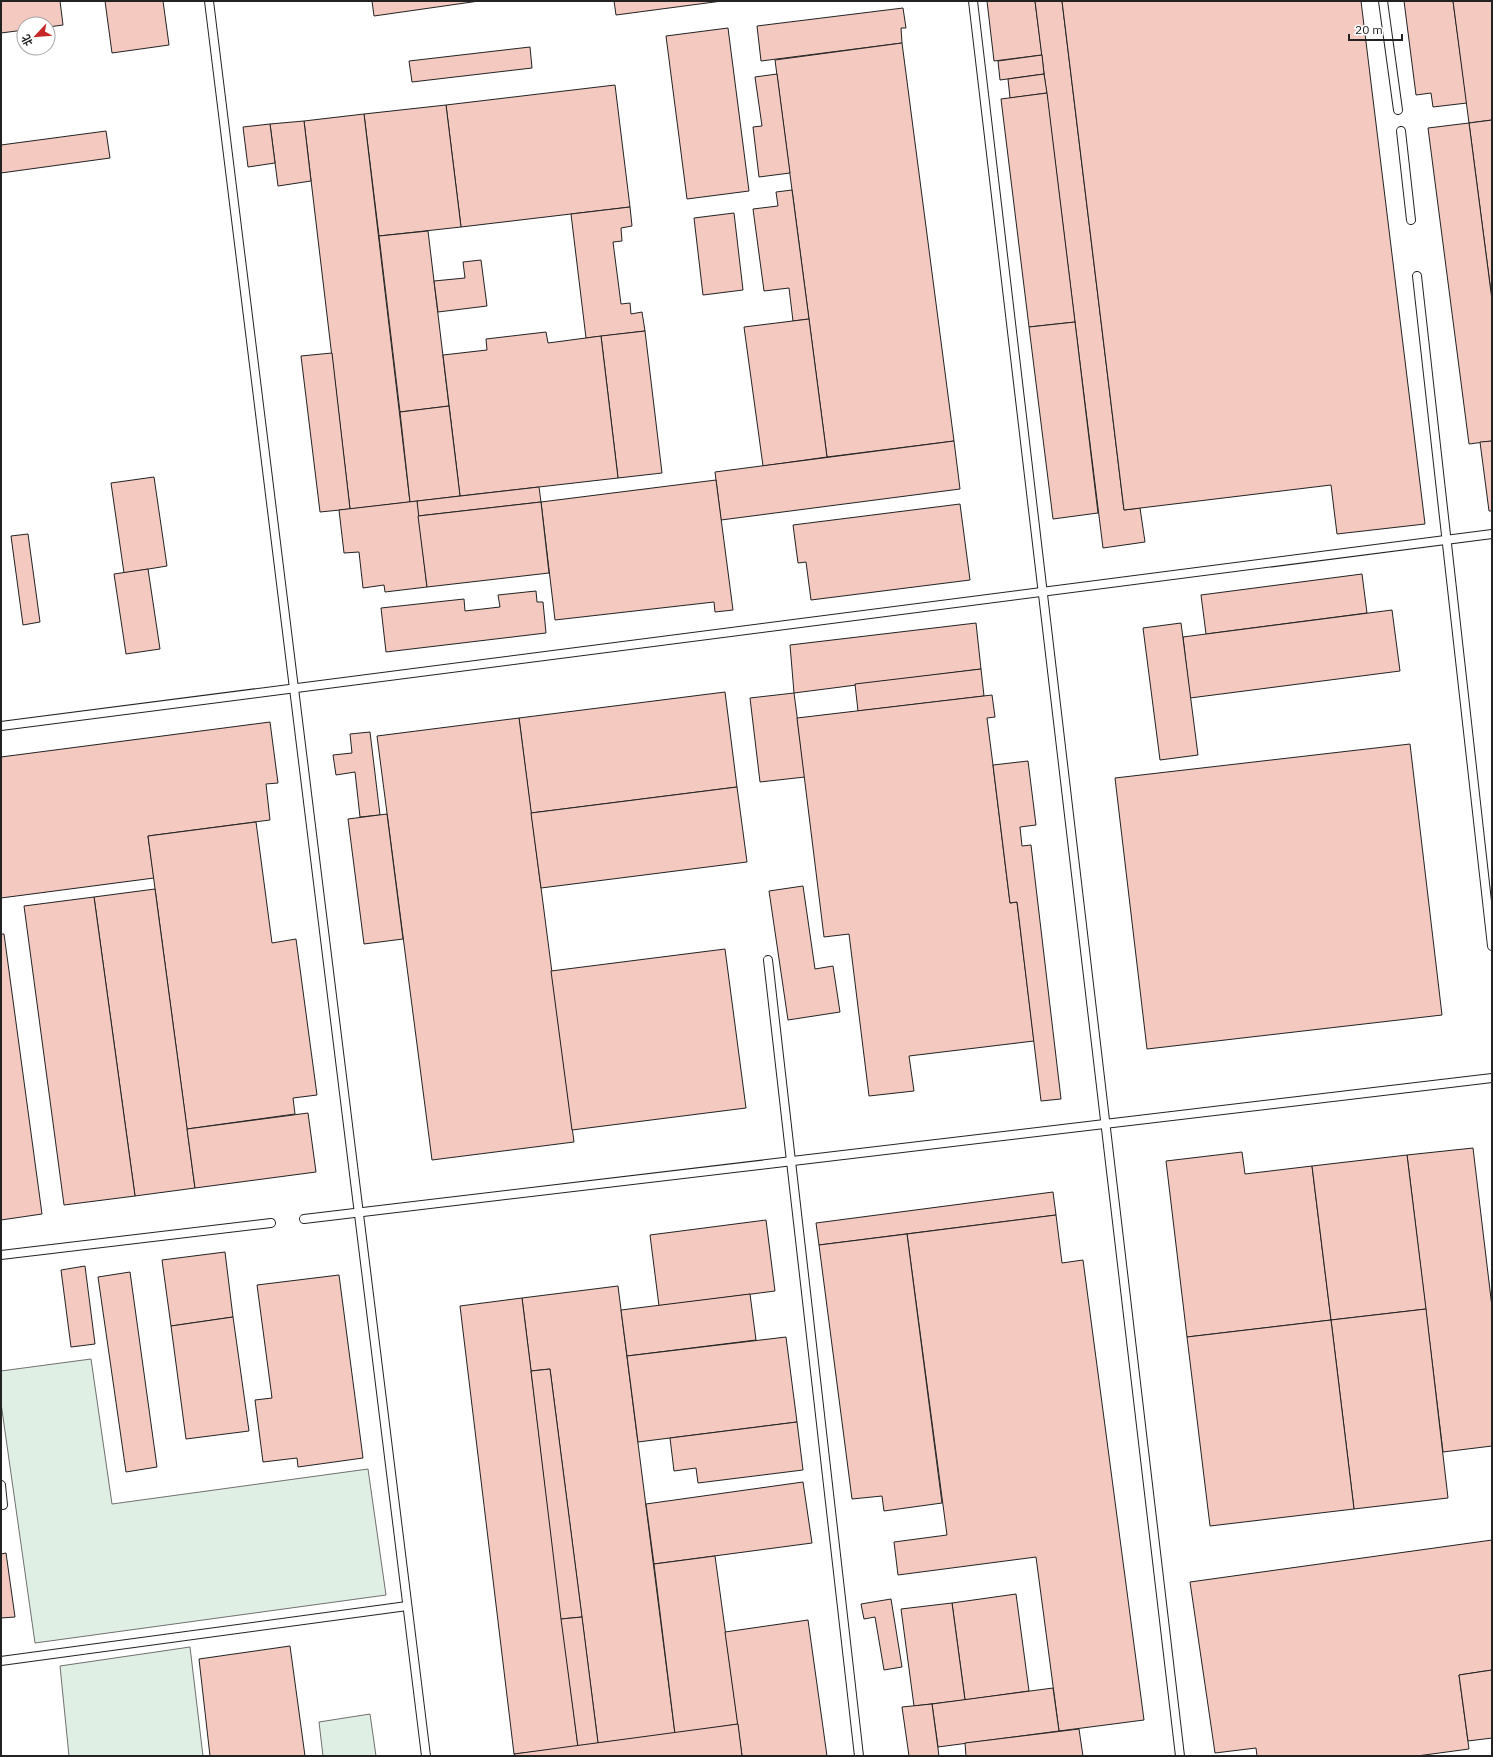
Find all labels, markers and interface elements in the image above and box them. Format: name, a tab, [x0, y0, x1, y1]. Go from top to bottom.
north arrow	[16, 16, 56, 56]
scale bar	[1349, 16, 1402, 42]
text: 20 m	[1355, 22, 1383, 37]
text: 北	[18, 32, 36, 48]

